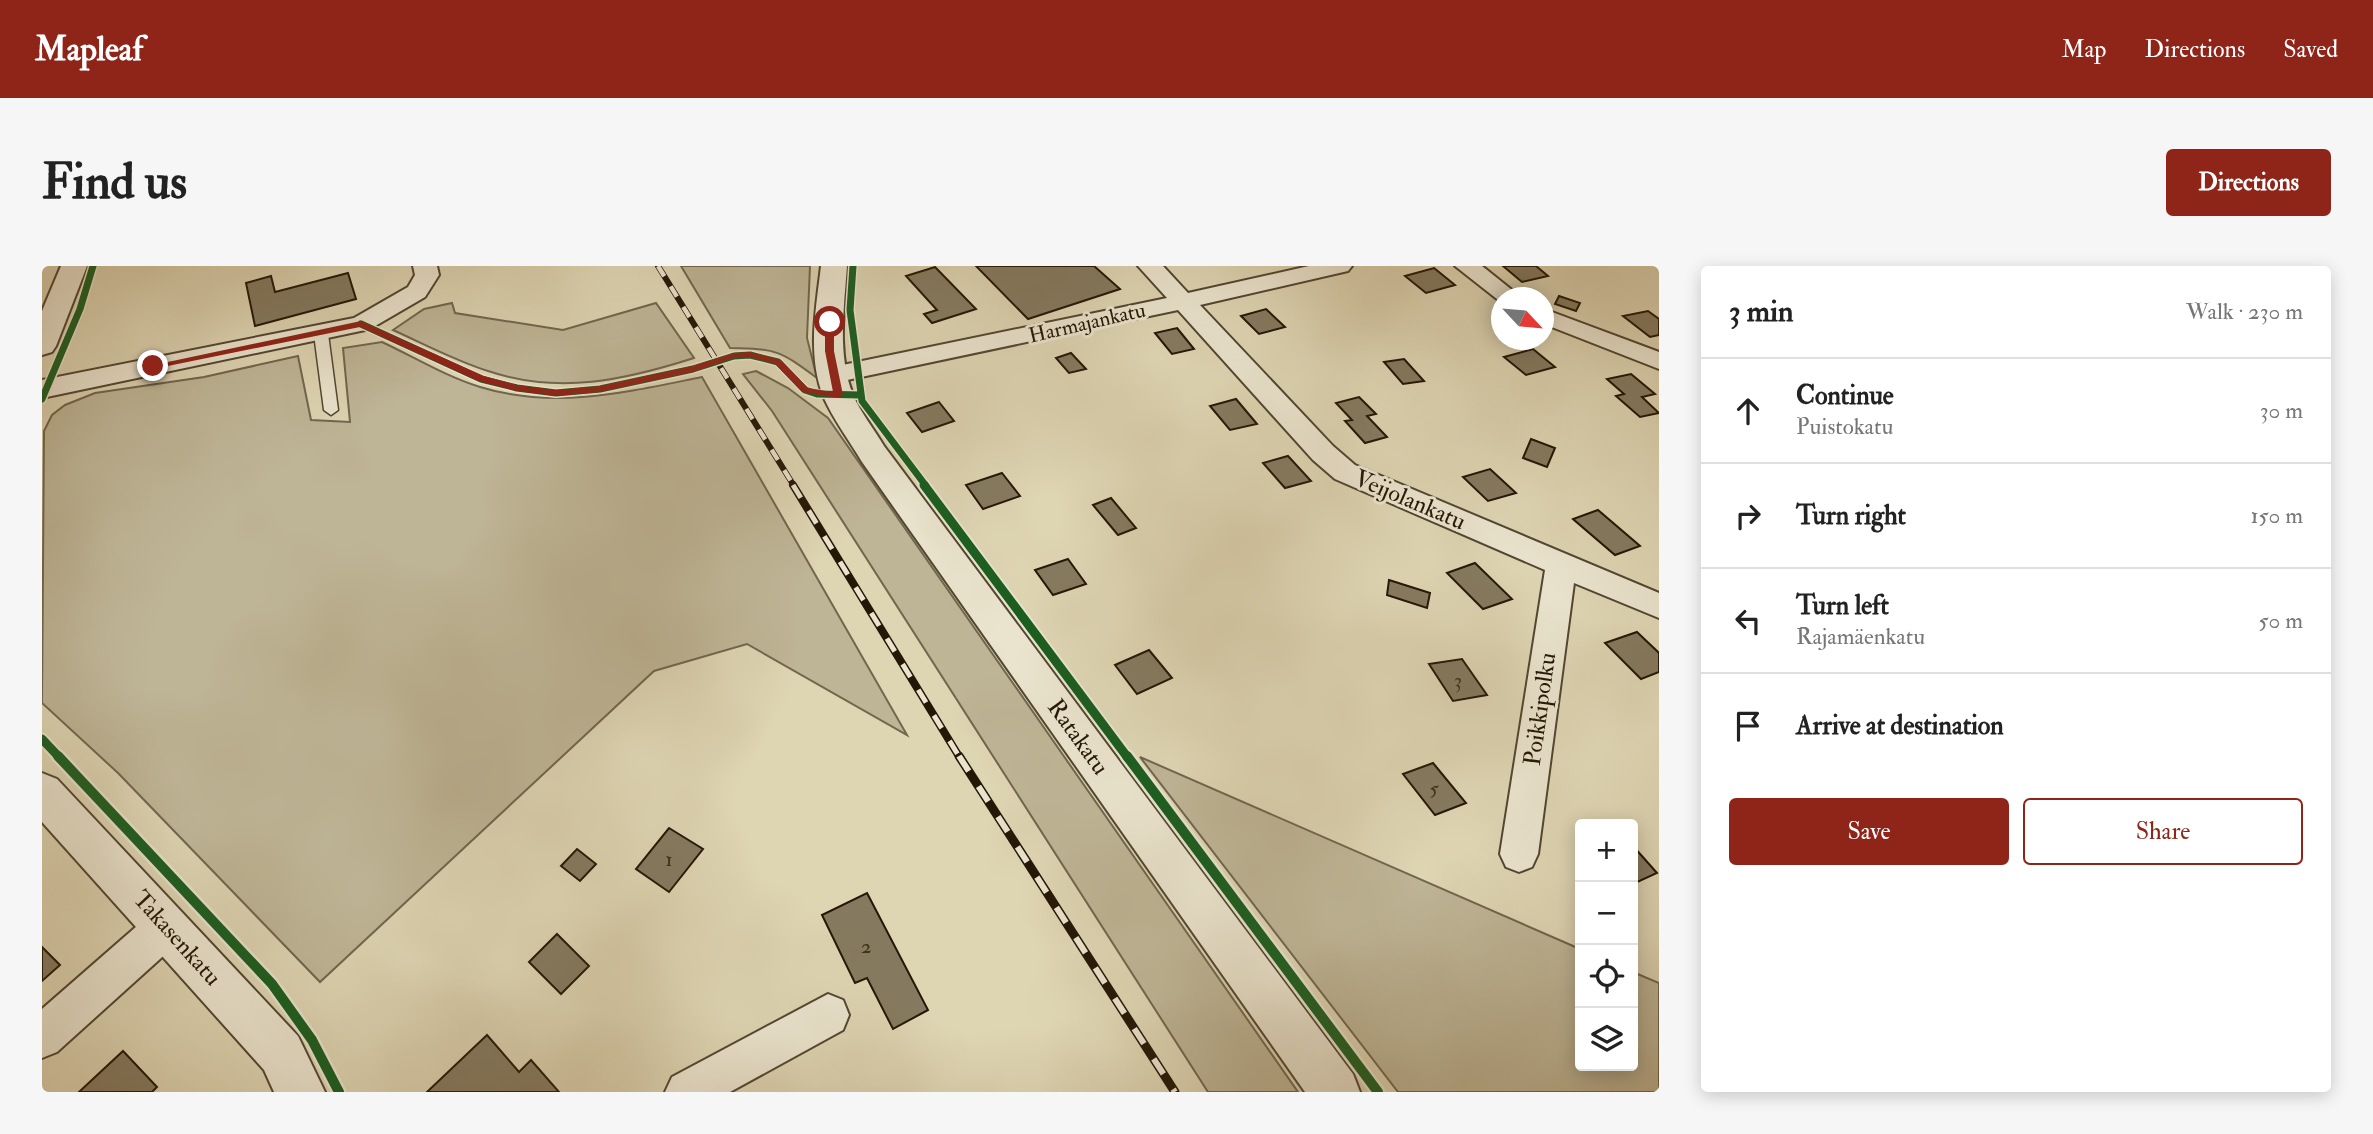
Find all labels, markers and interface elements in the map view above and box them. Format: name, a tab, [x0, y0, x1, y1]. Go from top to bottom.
text: Mapleaf	[35, 29, 143, 70]
text: Map	[2061, 34, 2106, 65]
text: Directions	[2144, 34, 2245, 65]
text: Saved	[2283, 34, 2338, 65]
button: Directions	[2166, 149, 2331, 216]
text: Find us	[42, 152, 187, 213]
north arrow	[1491, 287, 1554, 350]
text: 3 min	[1729, 293, 1794, 330]
street label: Harmajankatu	[1026, 296, 1148, 350]
text: Walk · 230 m	[2186, 297, 2303, 326]
route start	[814, 306, 845, 337]
route end	[137, 350, 168, 381]
text: Continue	[1796, 380, 1894, 412]
icon: ahead	[1729, 392, 1767, 430]
text: 30 m	[2260, 396, 2303, 425]
text: Puistokatu	[1796, 412, 1893, 441]
street label: Veijolankatu	[1350, 463, 1470, 537]
icon: right	[1729, 497, 1767, 535]
text: Turn right	[1796, 500, 1906, 532]
text: 150 m	[2250, 501, 2303, 530]
text: Turn left	[1796, 590, 1889, 622]
icon: left	[1729, 602, 1767, 640]
text: 50 m	[2259, 606, 2303, 635]
text: Rajamäenkatu	[1796, 622, 1925, 651]
street label: Poikkipolku	[1517, 650, 1563, 768]
house number: 3	[1454, 667, 1462, 694]
street label: Ratakatu	[1040, 693, 1116, 781]
icon: arrive	[1729, 707, 1767, 745]
text: Arrive at destination	[1796, 710, 2004, 742]
house number: 5	[1429, 775, 1439, 802]
button: Save	[1729, 798, 2009, 865]
button: Share	[2023, 798, 2303, 865]
map controls	[1575, 819, 1638, 1071]
button: +	[1575, 819, 1638, 882]
house number: 1	[665, 846, 673, 873]
button: −	[1575, 882, 1638, 945]
street label: Takasenkatu	[126, 884, 228, 992]
house number: 2	[861, 933, 871, 960]
button: locate	[1575, 945, 1638, 1008]
button: layers	[1575, 1008, 1638, 1071]

